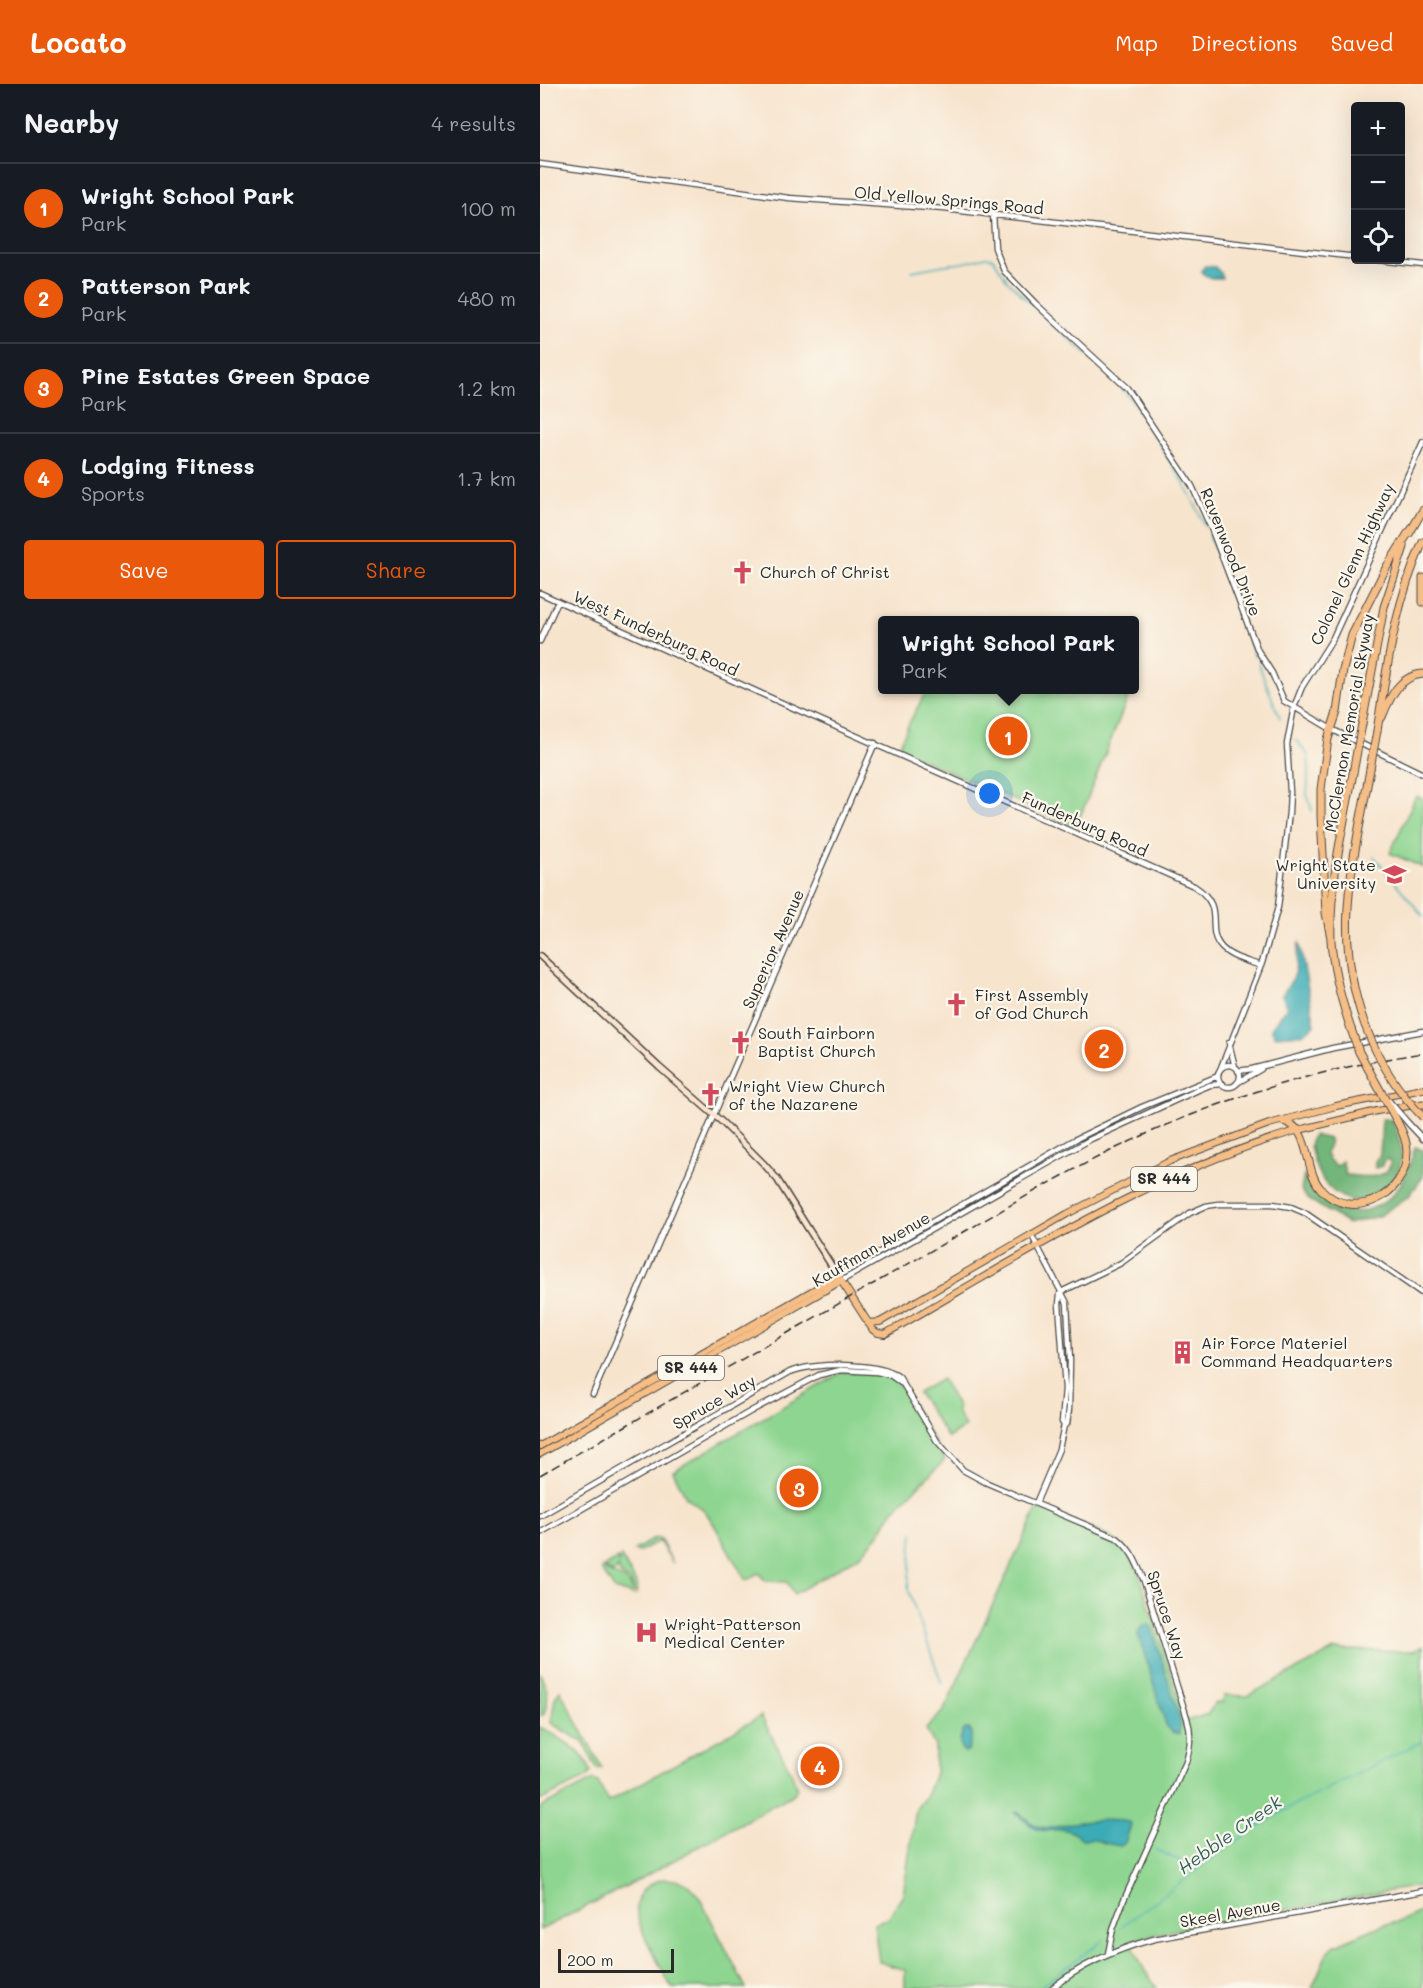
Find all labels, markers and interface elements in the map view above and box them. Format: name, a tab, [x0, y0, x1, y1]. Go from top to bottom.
text: Locato	[30, 24, 127, 60]
text: Map	[1115, 29, 1158, 56]
text: Directions	[1191, 29, 1298, 56]
text: Saved	[1331, 29, 1393, 56]
map controls	[1351, 102, 1405, 264]
button: +	[1351, 102, 1405, 156]
text: Nearby	[24, 106, 119, 140]
text: 4 results	[431, 110, 516, 136]
button: −	[1351, 156, 1405, 210]
text: Wright School Park	[81, 181, 294, 210]
street label: Old Yellow Springs Road	[853, 181, 1045, 218]
text: 1	[39, 195, 48, 221]
text: 100 m	[460, 195, 516, 221]
text: Park	[81, 210, 126, 236]
button: locate	[1351, 210, 1405, 264]
text: Patterson Park	[81, 271, 251, 300]
text: 2	[38, 285, 49, 311]
text: 480 m	[457, 285, 516, 311]
text: Park	[81, 300, 126, 326]
text: Pine Estates Green Space	[81, 361, 370, 390]
text: 3	[38, 375, 50, 401]
text: 1.2 km	[457, 375, 516, 401]
text: Park	[81, 390, 126, 416]
text: Lodging Fitness	[81, 451, 254, 480]
text: 4	[37, 465, 50, 491]
text: 1.7 km	[457, 465, 516, 491]
street label: Colonel Glenn Highway	[1305, 479, 1398, 648]
text: Sports	[81, 480, 145, 506]
street label: Ravenwood Drive	[1196, 485, 1267, 619]
button: Save	[24, 540, 264, 599]
button: Share	[276, 540, 516, 599]
church icon: Church of Christ	[729, 559, 755, 585]
place label: Church of Christ	[760, 561, 890, 582]
street label: West Funderburg Road	[570, 585, 742, 680]
street label: McClernon Memorial Skyway	[1319, 612, 1378, 834]
popup	[878, 616, 1139, 694]
text: Wright School Park	[902, 628, 1115, 657]
text: Park	[902, 657, 947, 683]
pin: 1	[988, 714, 1028, 758]
your location	[975, 779, 1004, 808]
street label: Funderburg Road	[1019, 786, 1152, 861]
place label: Wright State University	[1276, 854, 1376, 893]
school or university icon: Wright State University	[1381, 861, 1407, 887]
street label: Superior Avenue	[737, 886, 808, 1012]
place label: First Assembly of God Church	[975, 984, 1089, 1023]
church icon: First Assembly of God Church	[944, 991, 970, 1017]
place label: South Fairborn Baptist Church	[758, 1022, 875, 1061]
pin: 2	[1084, 1026, 1124, 1072]
church icon: South Fairborn Baptist Church	[727, 1029, 753, 1055]
place label: Wright View Church of the Nazarene	[729, 1075, 885, 1114]
church icon: Wright View Church of the Nazarene	[698, 1082, 724, 1108]
road number: SR 444	[1131, 1167, 1197, 1191]
street label: Kauffman Avenue	[808, 1206, 934, 1291]
place label: Air Force Materiel Command Headquarters	[1201, 1332, 1393, 1371]
building icon: Air Force Materiel Command Headquarters	[1170, 1339, 1196, 1365]
road number: SR 444	[658, 1356, 724, 1380]
street label: Spruce Way	[668, 1369, 759, 1434]
pin: 3	[780, 1466, 818, 1510]
street label: Spruce Way	[1143, 1568, 1192, 1662]
place label: Wright-Patterson Medical Center	[664, 1613, 801, 1652]
hospital icon: Wright-Patterson Medical Center	[633, 1620, 659, 1646]
pin: 4	[800, 1744, 840, 1788]
water label: Hebble Creek	[1173, 1789, 1287, 1879]
street label: Skeel Avenue	[1178, 1893, 1282, 1932]
scale bar	[558, 1946, 674, 1974]
text: 200 m	[567, 1949, 614, 1970]

